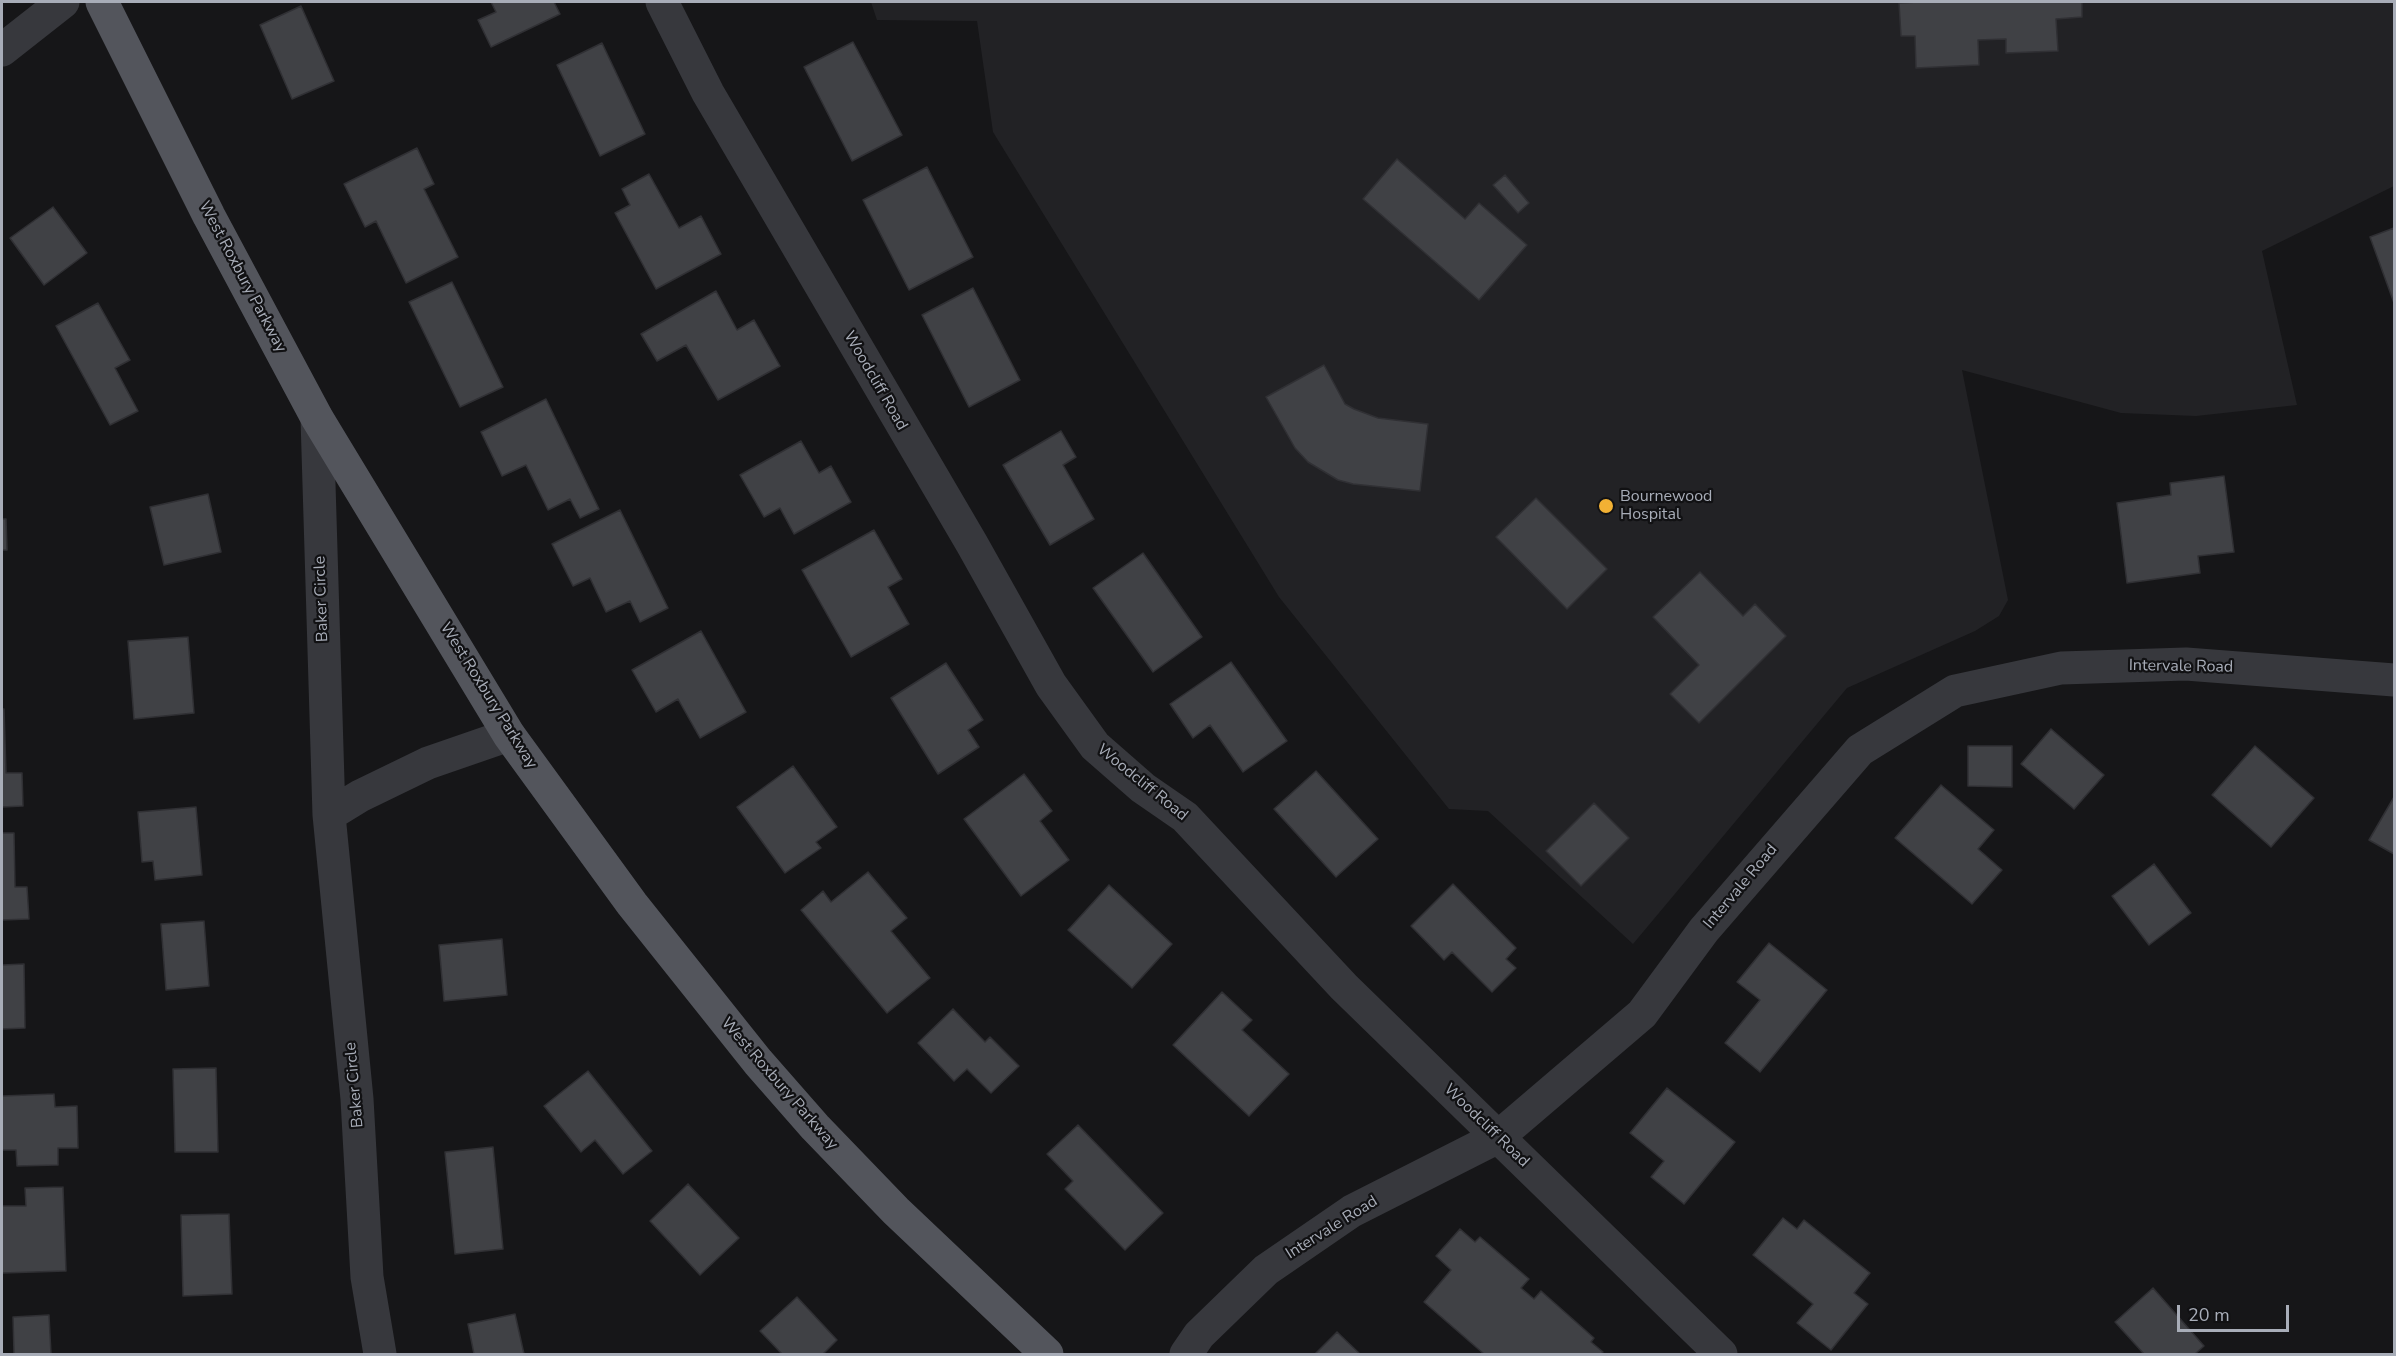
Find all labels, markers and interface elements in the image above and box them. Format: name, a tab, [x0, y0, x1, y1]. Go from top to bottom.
street label: West Roxbury Parkway	[194, 198, 290, 356]
street label: Woodcliff Road	[839, 328, 911, 434]
place label: Bournewood Hospital	[1620, 487, 1712, 525]
marker: Bournewood Hospital	[1597, 497, 1615, 515]
street label: Baker Circle	[311, 556, 333, 642]
street label: West Roxbury Parkway	[435, 619, 541, 773]
street label: Intervale Road	[2129, 656, 2233, 678]
street label: Woodcliff Road	[1093, 740, 1191, 826]
street label: Intervale Road	[1700, 841, 1782, 933]
street label: West Roxbury Parkway	[716, 1014, 842, 1154]
street label: Baker Circle	[342, 1041, 368, 1129]
street label: Woodcliff Road	[1439, 1080, 1533, 1172]
street label: Intervale Road	[1283, 1192, 1381, 1264]
scale bar	[2180, 1293, 2292, 1331]
text: 20 m	[2188, 1303, 2230, 1327]

